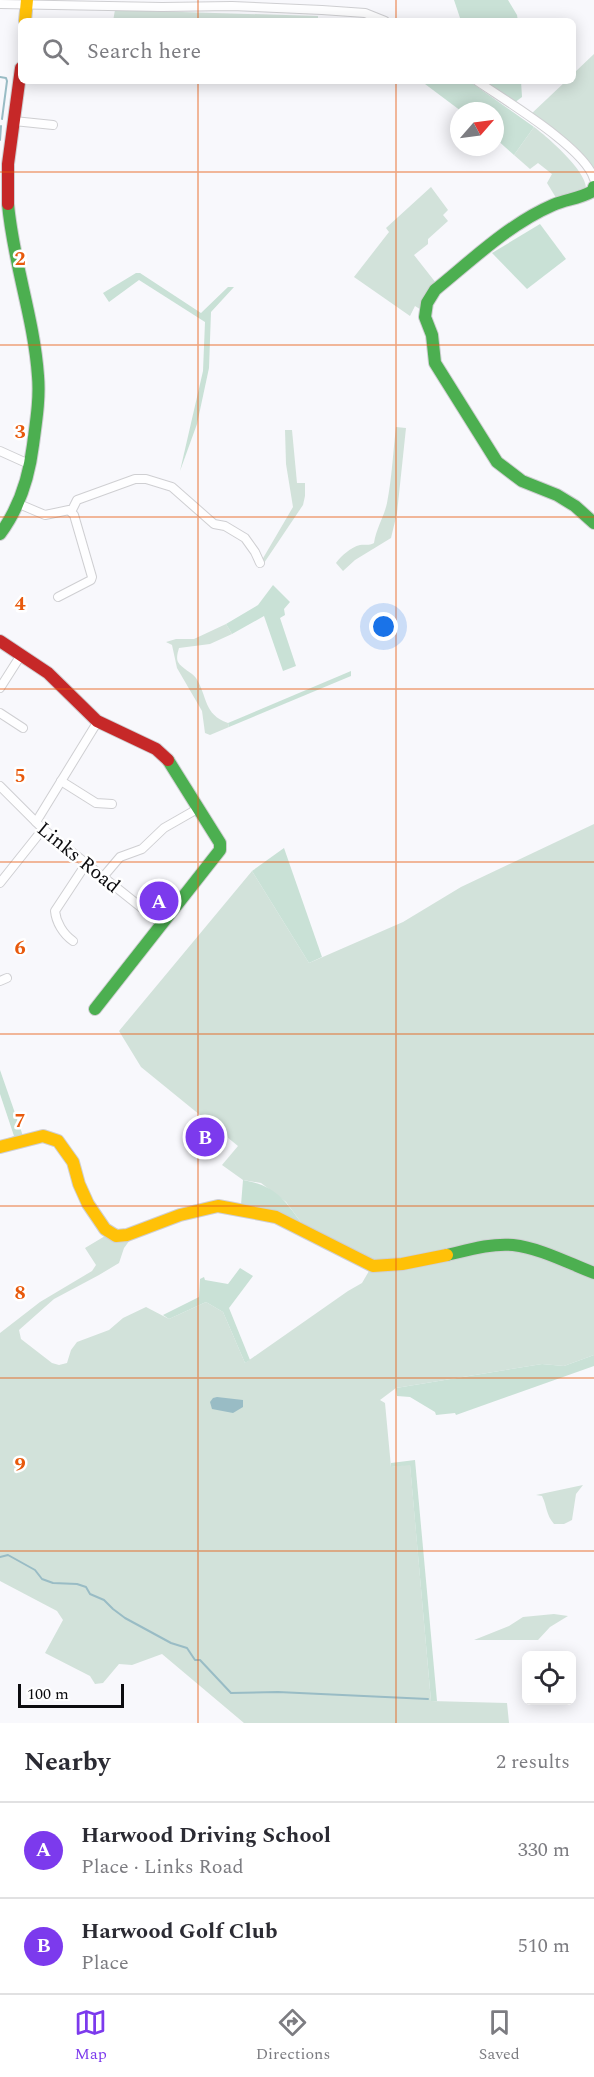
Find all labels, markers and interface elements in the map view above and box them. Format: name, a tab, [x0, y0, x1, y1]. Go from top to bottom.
search box	[18, 18, 576, 84]
icon: search	[39, 35, 72, 68]
text: Search here	[87, 35, 201, 68]
north arrow	[450, 102, 504, 156]
text: 2	[14, 244, 26, 274]
text: 3	[14, 417, 26, 447]
text: 4	[14, 589, 26, 619]
your location	[369, 612, 398, 641]
text: 5	[14, 761, 26, 791]
street label: Links Road	[30, 815, 127, 901]
pin: A	[140, 878, 178, 924]
text: 6	[14, 933, 26, 963]
text: 7	[14, 1106, 26, 1136]
pin: B	[186, 1114, 224, 1160]
text: 8	[14, 1278, 26, 1308]
text: 9	[14, 1450, 26, 1480]
map controls	[522, 1651, 576, 1705]
button: locate	[522, 1651, 576, 1705]
scale bar	[18, 1681, 124, 1708]
text: 100 m	[27, 1682, 69, 1706]
text: Nearby	[24, 1742, 110, 1782]
text: 2 results	[496, 1747, 570, 1777]
text: Harwood Driving School	[81, 1819, 331, 1852]
text: A	[36, 1835, 51, 1865]
text: 330 m	[518, 1835, 570, 1865]
text: Place · Links Road	[81, 1852, 244, 1882]
text: Harwood Golf Club	[81, 1915, 277, 1948]
text: B	[36, 1931, 51, 1961]
text: 510 m	[518, 1931, 570, 1961]
text: Place	[81, 1948, 129, 1978]
tab: Map	[74, 2006, 107, 2066]
tab: Directions	[256, 2006, 330, 2066]
tab: Saved	[479, 2006, 520, 2066]

